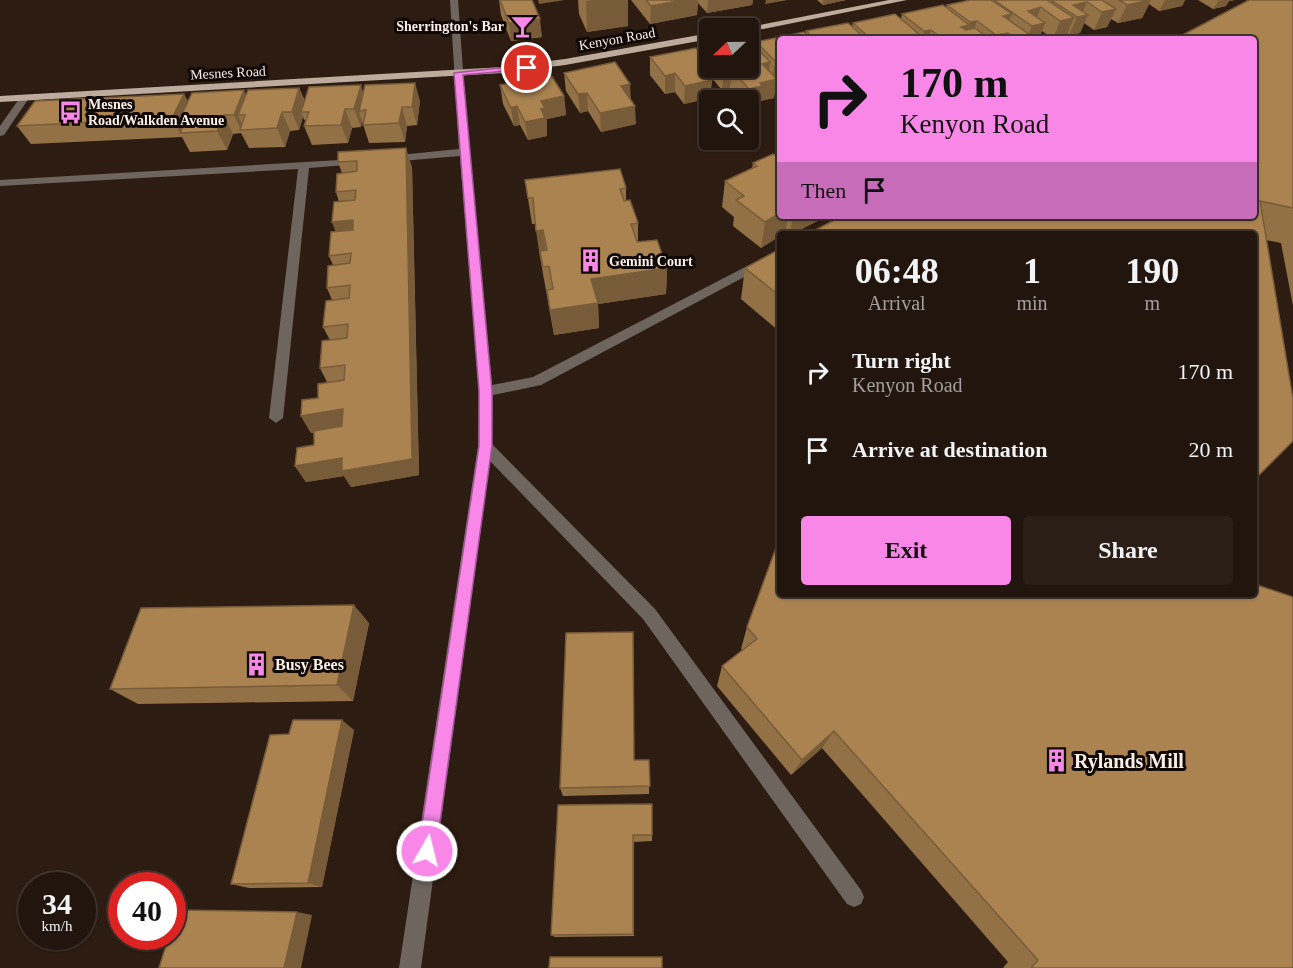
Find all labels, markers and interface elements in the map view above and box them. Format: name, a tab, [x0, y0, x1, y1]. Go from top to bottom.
bar icon: Sherrington's Bar	[509, 13, 535, 39]
north arrow	[699, 18, 759, 78]
map controls	[699, 18, 759, 150]
place label: Sherrington's Bar	[396, 19, 504, 34]
street label: Kenyon Road	[578, 25, 656, 53]
pin	[501, 42, 552, 93]
icon: arrive	[510, 51, 543, 84]
icon: right	[801, 60, 879, 138]
text: 170 m	[900, 60, 1009, 106]
street label: Mesnes Road	[190, 64, 266, 82]
button: search	[699, 90, 759, 150]
place label: Mesnes Road/Walkden Avenue	[88, 97, 224, 128]
bus stop icon: Mesnes Road/Walkden Avenue	[57, 99, 83, 125]
text: Kenyon Road	[900, 109, 1049, 139]
icon: arrive	[858, 174, 891, 207]
text: Then	[801, 178, 846, 203]
building icon: Gemini Court	[578, 248, 604, 274]
text: 06:48	[855, 251, 939, 291]
text: 1	[1023, 251, 1041, 291]
text: 190	[1125, 251, 1179, 291]
place label: Gemini Court	[609, 254, 693, 269]
text: Arrival	[868, 292, 926, 314]
text: min	[1016, 292, 1048, 314]
text: m	[1145, 292, 1160, 314]
text: Turn right	[852, 348, 951, 373]
icon: right	[801, 356, 834, 389]
text: 170 m	[1177, 359, 1233, 384]
text: Kenyon Road	[852, 374, 963, 396]
icon: arrive	[801, 434, 834, 467]
text: Arrive at destination	[852, 437, 1048, 462]
text: 20 m	[1188, 437, 1233, 462]
button: Exit	[801, 516, 1011, 585]
button: Share	[1023, 516, 1233, 585]
building icon: Busy Bees	[244, 651, 270, 677]
place label: Busy Bees	[275, 656, 344, 674]
building icon: Rylands Mill	[1043, 748, 1069, 774]
place label: Rylands Mill	[1074, 750, 1184, 773]
position arrow	[395, 819, 459, 883]
speed limit sign: 40	[108, 872, 186, 950]
text: 34	[42, 887, 72, 920]
text: km/h	[42, 918, 72, 934]

